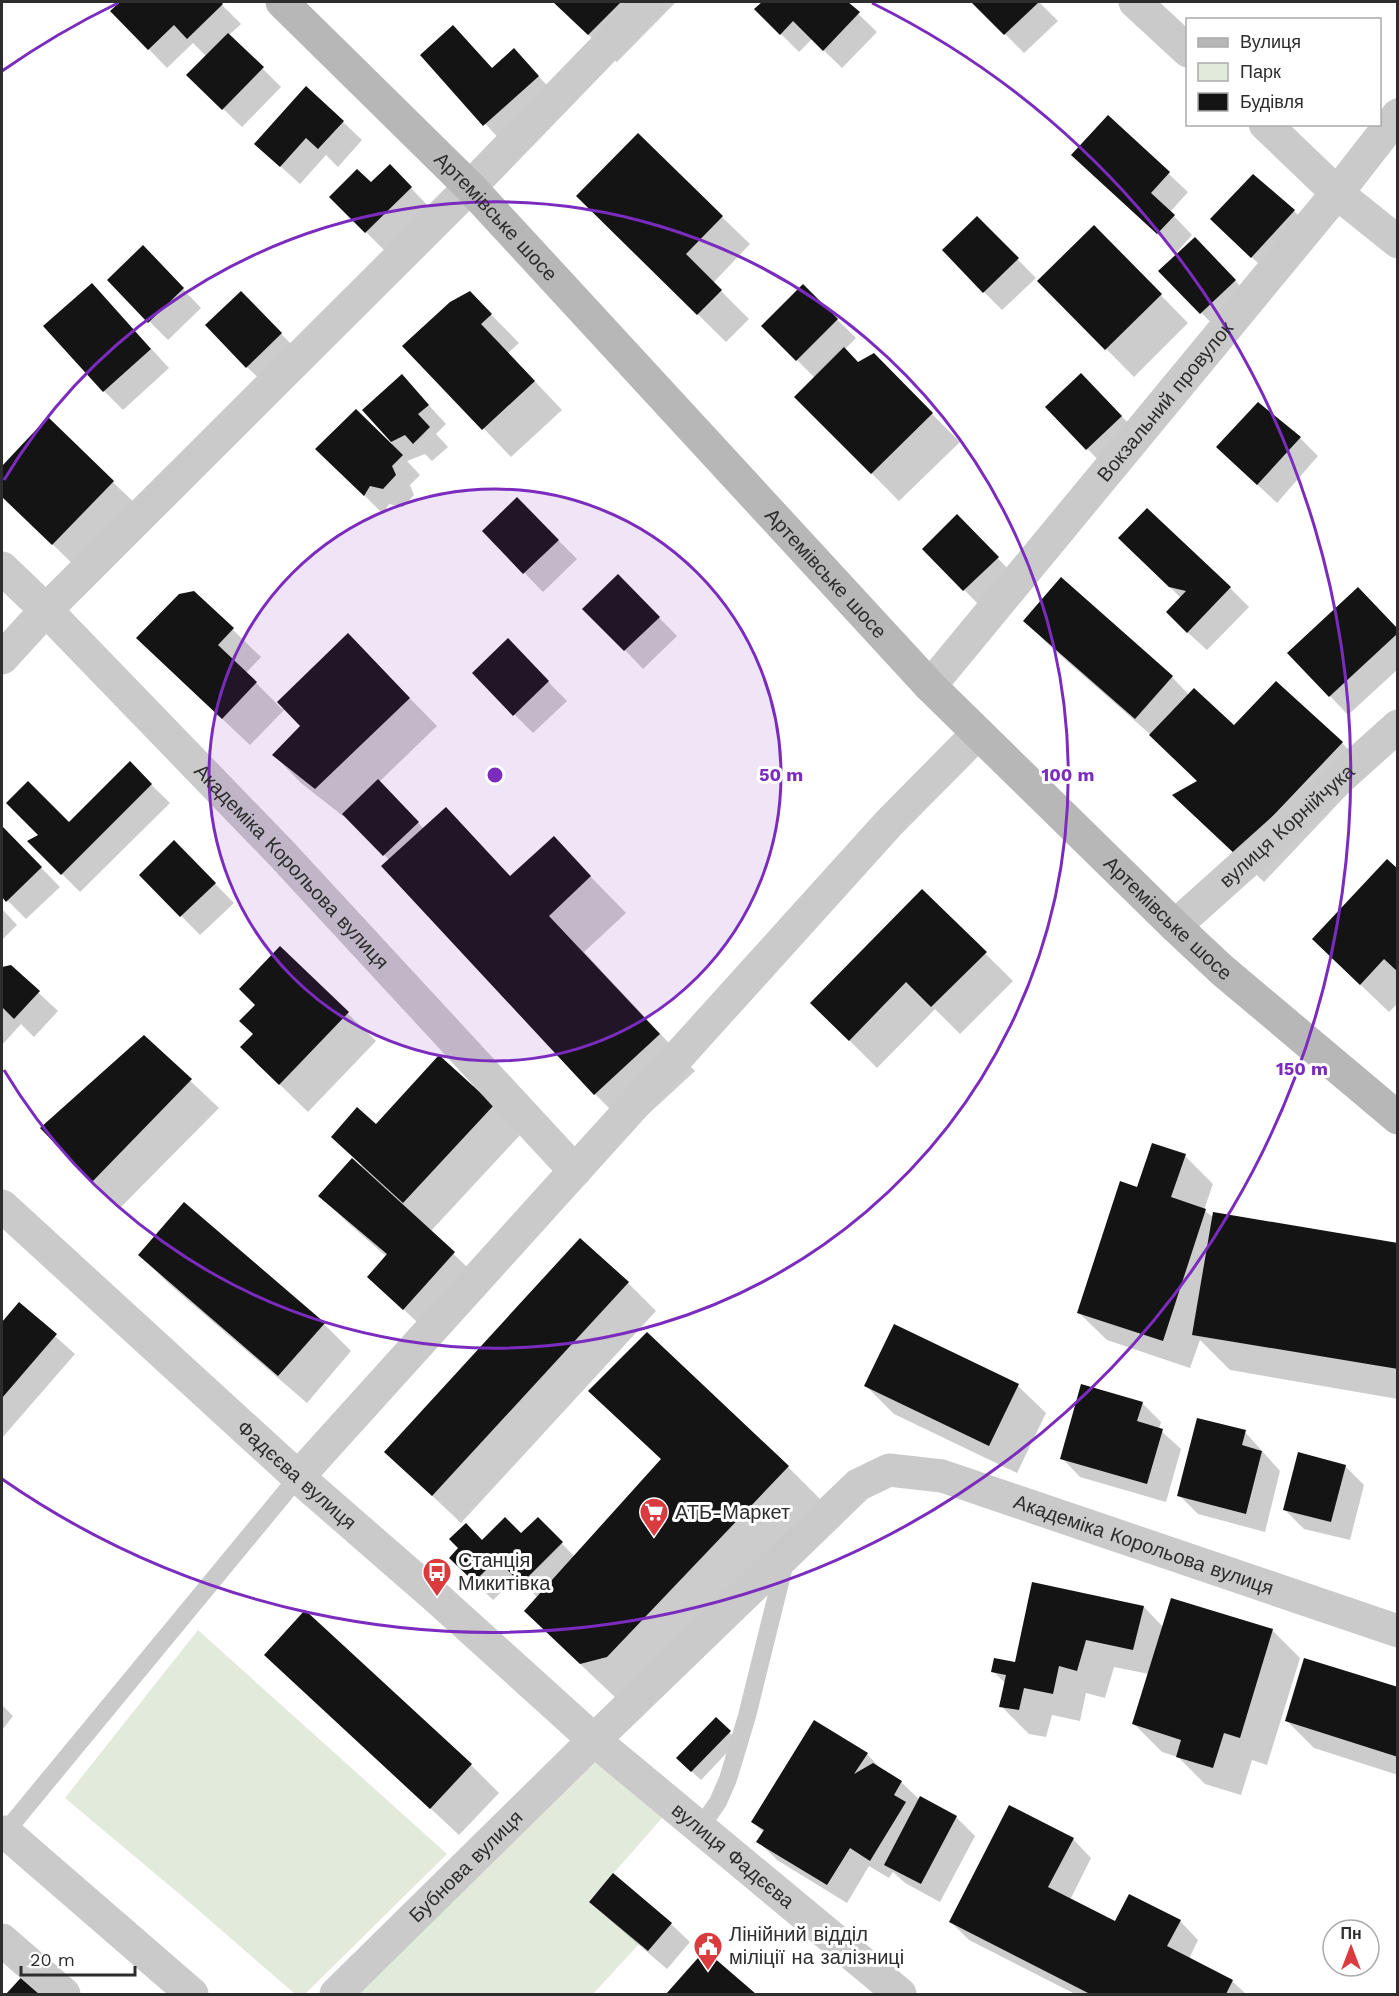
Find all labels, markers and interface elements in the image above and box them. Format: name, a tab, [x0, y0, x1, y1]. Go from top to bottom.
legend	[1186, 18, 1381, 126]
text: Вулиця	[1240, 31, 1301, 52]
text: Парк	[1240, 61, 1281, 82]
text: Будівля	[1240, 91, 1304, 112]
street label: Артемівське шосе	[430, 147, 562, 286]
street label: Вокзальний провулок	[1092, 316, 1238, 486]
street label: Артемівське шосе	[760, 503, 892, 643]
street label: Академіка Корольова вулиця	[189, 759, 394, 974]
street label: вулиця Корнійчука	[1214, 759, 1360, 893]
text: 50 m	[759, 764, 803, 785]
text: 100 m	[1041, 764, 1095, 785]
centre of rings	[485, 765, 505, 785]
street label: Артемівське шосе	[1099, 851, 1237, 985]
text: 150 m	[1276, 1058, 1328, 1079]
street label: Фадєєва вулиця	[232, 1415, 361, 1534]
street label: Академіка Корольова вулиця	[1011, 1489, 1277, 1600]
supermarket icon: АТБ-Маркет	[638, 1496, 670, 1538]
place label: АТБ-Маркет	[675, 1500, 790, 1524]
place label: Станція Микитівка	[458, 1548, 551, 1595]
bus stop icon: Станція Микитівка	[421, 1556, 453, 1598]
street label: вулиця Фадєєва	[667, 1798, 800, 1914]
street label: Бубнова вулиця	[404, 1805, 527, 1927]
north arrow	[1321, 1918, 1381, 1978]
place label: Лінійний відділ міліції на залізниці	[729, 1922, 904, 1969]
text: Пн	[1340, 1924, 1362, 1943]
public building icon: Лінійний відділ міліції на залізниці	[692, 1930, 724, 1972]
scale bar	[21, 1939, 135, 1977]
text: 20 m	[30, 1949, 75, 1970]

